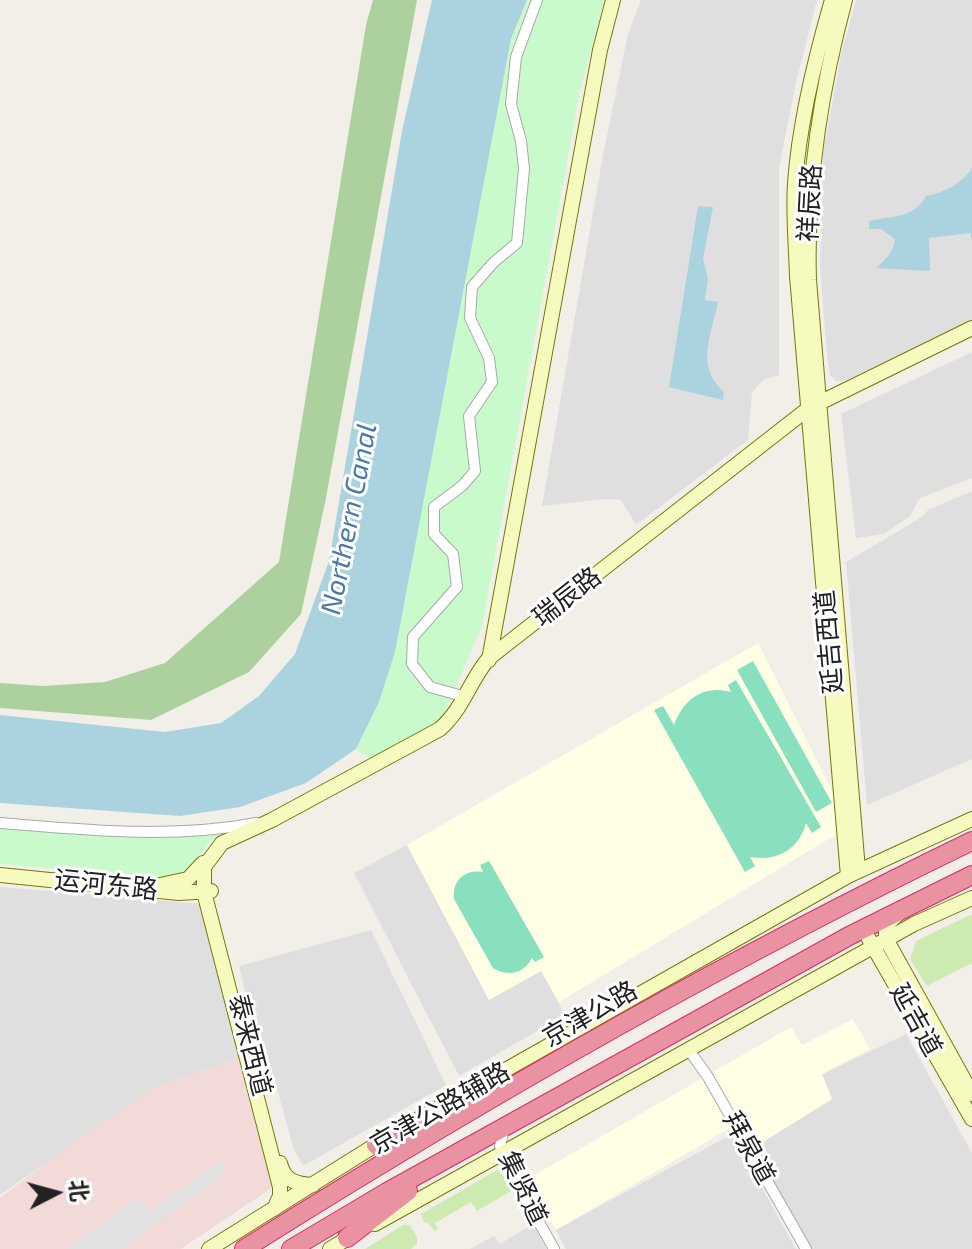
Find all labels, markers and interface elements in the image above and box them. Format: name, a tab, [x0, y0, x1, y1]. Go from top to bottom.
street label: 祥辰路	[792, 163, 828, 243]
water label: Northern Canal	[314, 420, 384, 618]
street label: 瑞辰路	[527, 561, 607, 633]
street label: 延吉西道	[809, 589, 849, 695]
street label: 运河东路	[53, 864, 159, 906]
street label: 京津公路	[537, 974, 643, 1054]
street label: 延吉道	[883, 978, 949, 1062]
street label: 泰来西道	[222, 991, 278, 1099]
street label: 京津公路辅路	[365, 1055, 515, 1161]
street label: 拜泉道	[716, 1106, 782, 1190]
street label: 集贤道	[492, 1146, 554, 1230]
north arrow	[16, 1153, 96, 1233]
text: 北	[66, 1178, 94, 1203]

